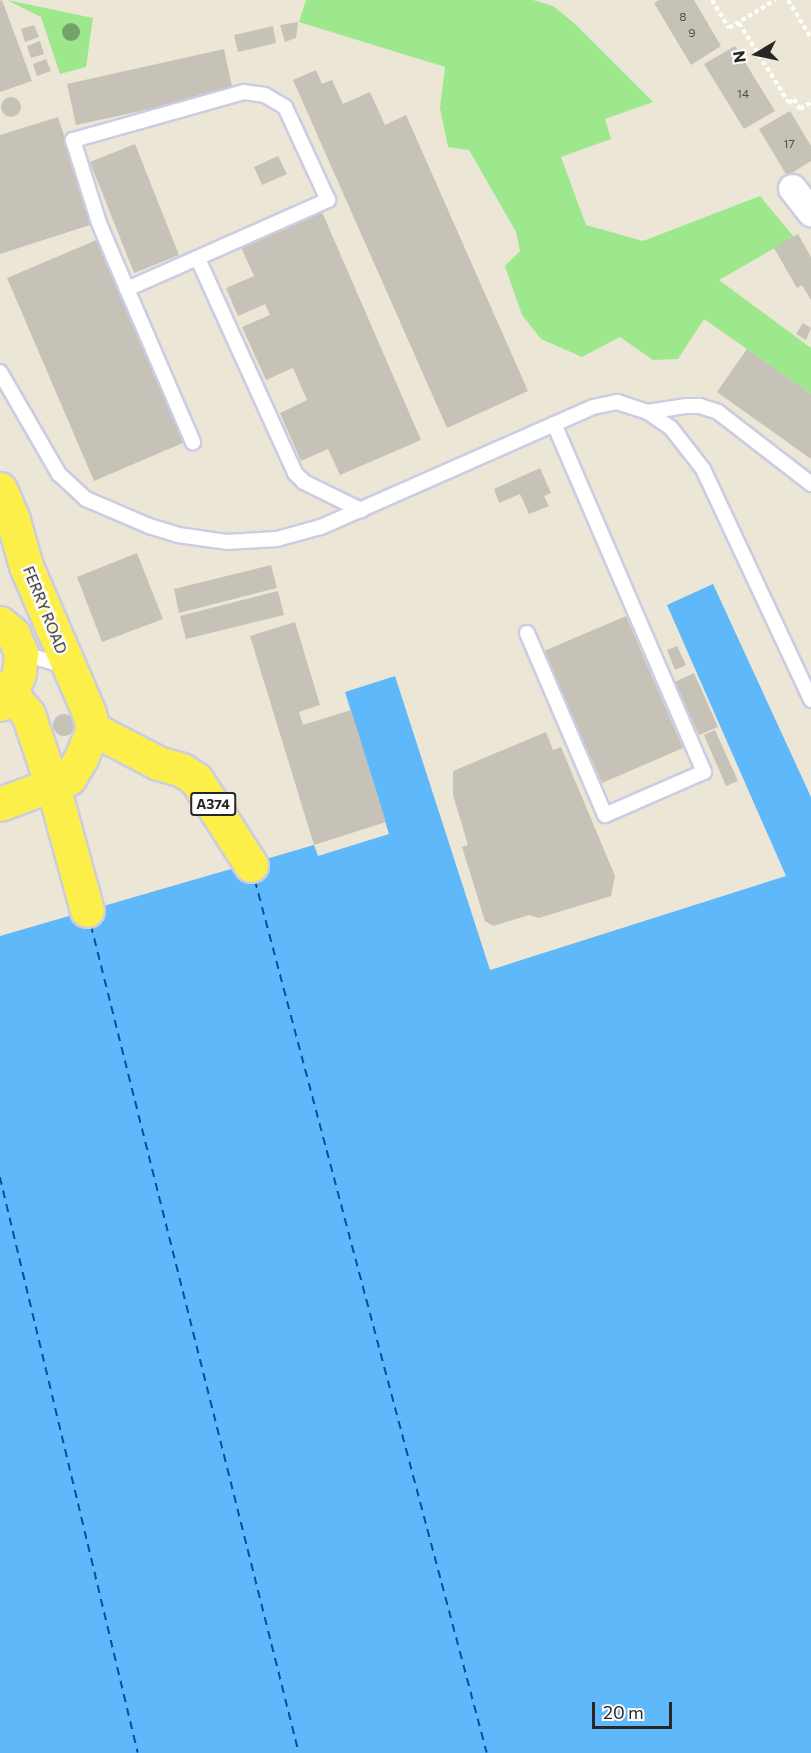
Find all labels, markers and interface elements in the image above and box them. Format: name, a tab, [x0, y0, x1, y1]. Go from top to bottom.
house number: 8	[679, 10, 687, 24]
north arrow	[727, 24, 787, 84]
house number: 9	[688, 26, 696, 40]
text: N	[728, 49, 749, 64]
house number: 14	[737, 87, 749, 101]
house number: 17	[783, 137, 795, 151]
street label: FERRY ROAD	[19, 564, 71, 656]
road number: A374	[189, 793, 237, 815]
scale bar	[595, 1690, 674, 1728]
text: 20 m	[603, 1701, 644, 1723]

